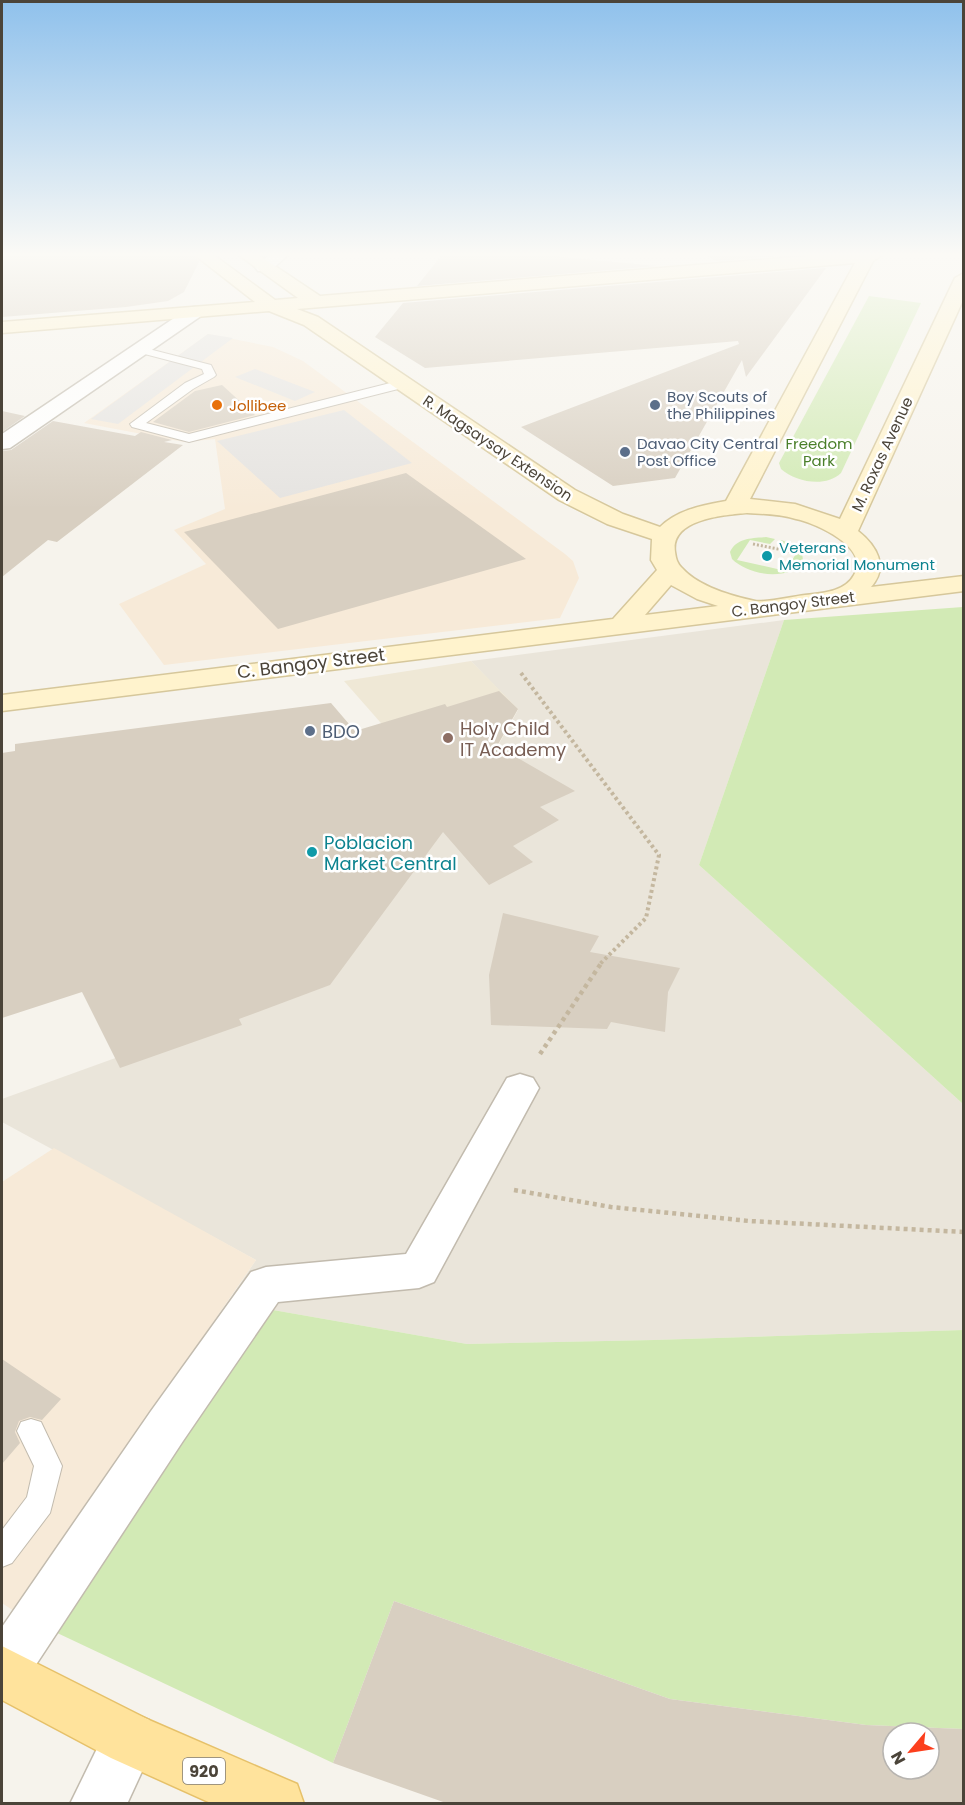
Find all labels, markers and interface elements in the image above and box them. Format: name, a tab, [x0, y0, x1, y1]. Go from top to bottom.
place label: Boy Scouts of the Philippines	[667, 386, 776, 424]
street label: R. Magsaysay Extension	[419, 390, 577, 506]
street label: M. Roxas Avenue	[846, 393, 918, 515]
place label: Jollibee	[229, 395, 286, 416]
marker: Jollibee	[210, 398, 224, 412]
marker: Boy Scouts of the Philippines	[648, 398, 662, 412]
place label: Davao City Central Post Office	[637, 433, 778, 471]
park label: Freedom Park	[786, 433, 852, 471]
marker: Davao City Central Post Office	[618, 445, 632, 459]
place label: Veterans Memorial Monument	[779, 537, 935, 575]
marker: Veterans Memorial Monument	[760, 549, 774, 563]
street label: C. Bangoy Street	[730, 586, 856, 622]
street label: C. Bangoy Street	[236, 642, 386, 684]
place label: Holy Child IT Academy	[460, 716, 566, 762]
place label: BDO	[322, 719, 360, 744]
marker: BDO	[303, 724, 317, 738]
marker: Holy Child IT Academy	[441, 731, 455, 745]
place label: Poblacion Market Central	[324, 830, 457, 876]
marker: Poblacion Market Central	[305, 845, 319, 859]
north arrow	[881, 1721, 941, 1781]
text: N	[885, 1747, 911, 1769]
road number: 920	[183, 1758, 225, 1784]

